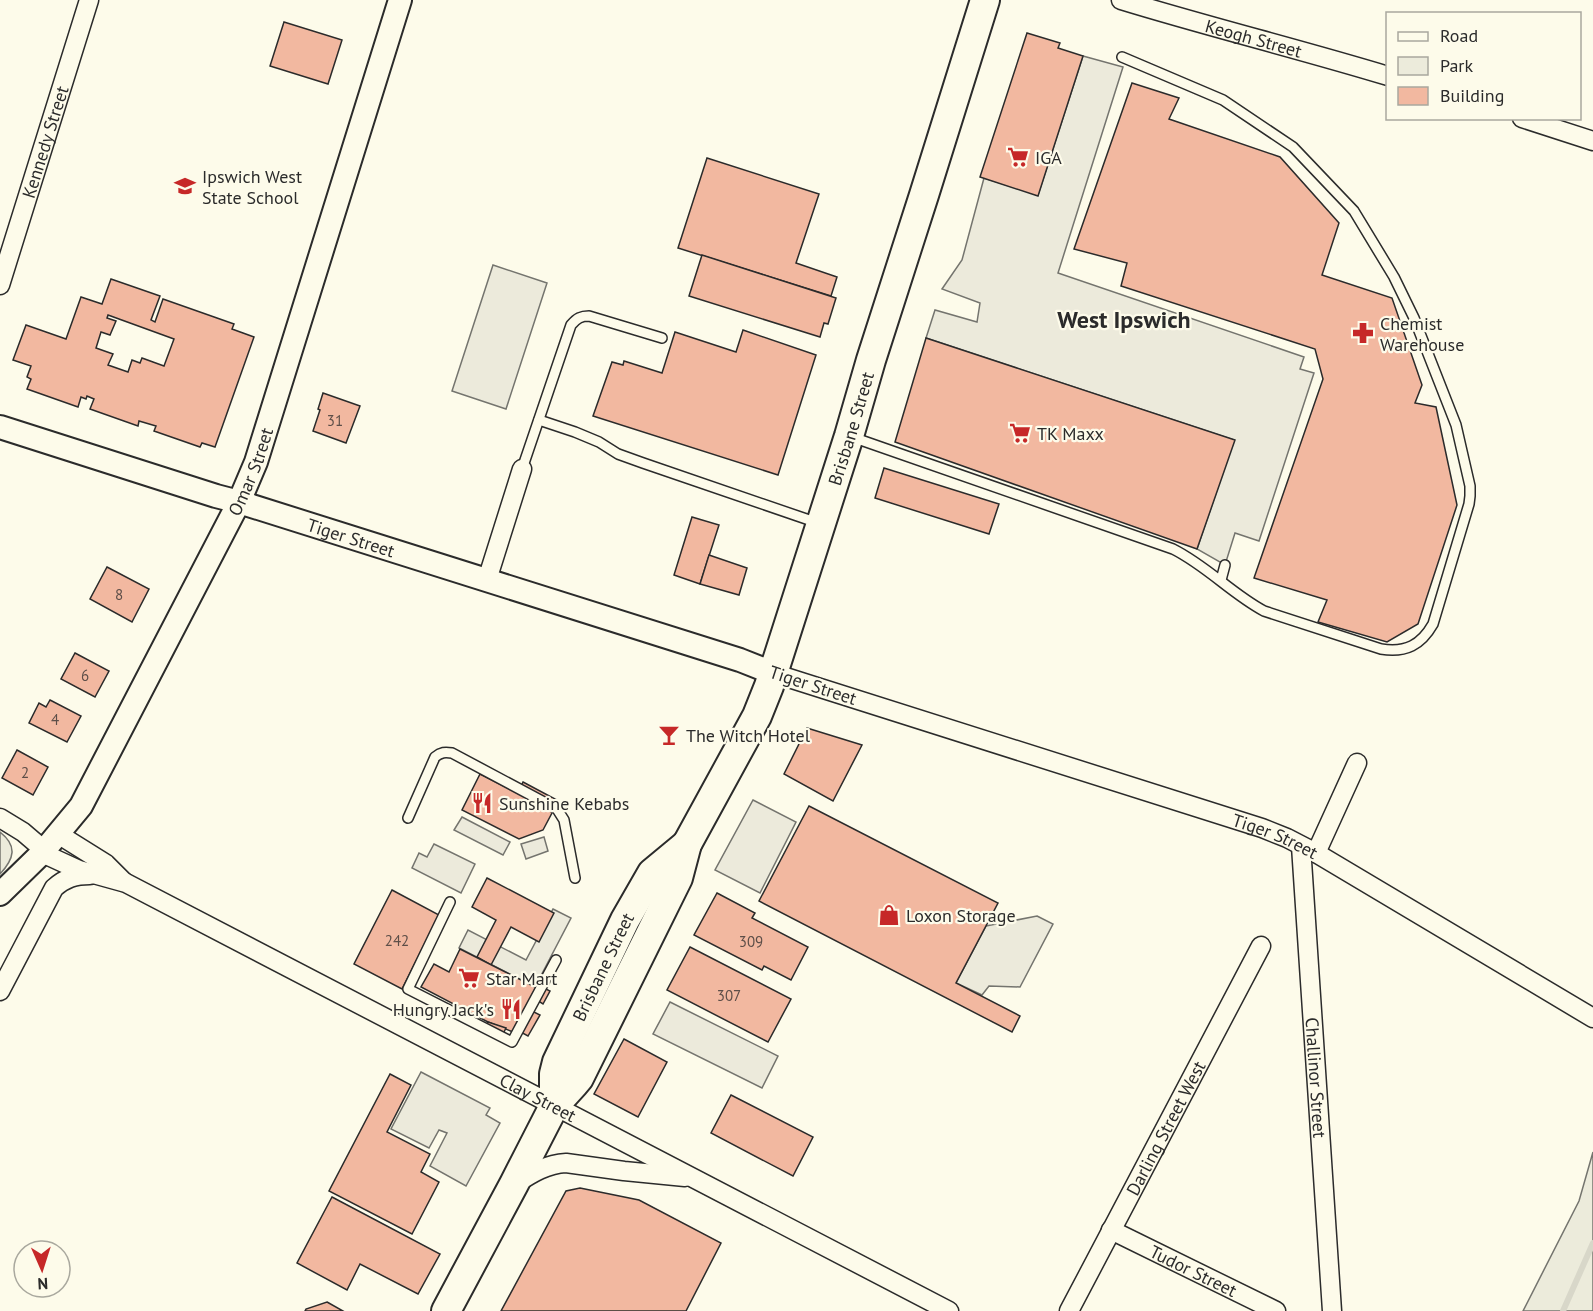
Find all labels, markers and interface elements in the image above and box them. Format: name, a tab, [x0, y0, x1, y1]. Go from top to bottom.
legend	[1386, 12, 1581, 120]
street label: Keogh Street	[1203, 14, 1305, 62]
text: Road	[1440, 24, 1478, 47]
text: Park	[1440, 54, 1473, 77]
street label: Kennedy Street	[16, 83, 73, 201]
text: Building	[1440, 84, 1504, 107]
supermarket icon: IGA	[1006, 145, 1030, 169]
place label: IGA	[1035, 146, 1062, 169]
place label: Ipswich West State School	[202, 165, 302, 209]
school or university icon: Ipswich West State School	[173, 174, 197, 198]
district label: West Ipswich	[1057, 304, 1191, 335]
place label: Chemist Warehouse	[1380, 312, 1464, 356]
pharmacy icon: Chemist Warehouse	[1351, 321, 1375, 345]
street label: Brisbane Street	[822, 369, 879, 488]
house number: 31	[327, 411, 343, 430]
supermarket icon: TK Maxx	[1008, 421, 1032, 445]
place label: TK Maxx	[1037, 422, 1104, 445]
street label: Omar Street	[222, 425, 278, 520]
street label: Tiger Street	[304, 513, 398, 562]
house number: 8	[115, 585, 123, 604]
street label: Tiger Street	[766, 660, 860, 710]
house number: 6	[81, 666, 89, 685]
house number: 4	[51, 710, 59, 729]
bar icon: The Witch Hotel	[657, 723, 681, 747]
place label: The Witch Hotel	[686, 724, 811, 747]
house number: 2	[21, 763, 29, 782]
restaurant icon: Sunshine Kebabs	[470, 791, 494, 815]
place label: Sunshine Kebabs	[499, 792, 629, 815]
street label: Tiger Street	[1230, 808, 1322, 864]
shop icon: Loxon Storage	[877, 903, 901, 927]
place label: Loxon Storage	[906, 904, 1016, 927]
street label: Brisbane Street	[567, 908, 638, 1025]
house number: 242	[385, 931, 409, 950]
house number: 309	[739, 932, 763, 951]
supermarket icon: Star Mart	[457, 966, 481, 990]
place label: Star Mart	[486, 967, 557, 990]
house number: 307	[717, 986, 741, 1005]
restaurant icon: Hungry Jack's	[499, 997, 523, 1021]
place label: Hungry Jack's	[393, 998, 494, 1021]
street label: Challinor Street	[1301, 1016, 1332, 1139]
street label: Darling Street West	[1121, 1057, 1210, 1199]
street label: Clay Street	[496, 1068, 580, 1127]
north arrow	[12, 1239, 72, 1299]
street label: Tudor Street	[1146, 1239, 1241, 1302]
text: N	[37, 1274, 49, 1294]

